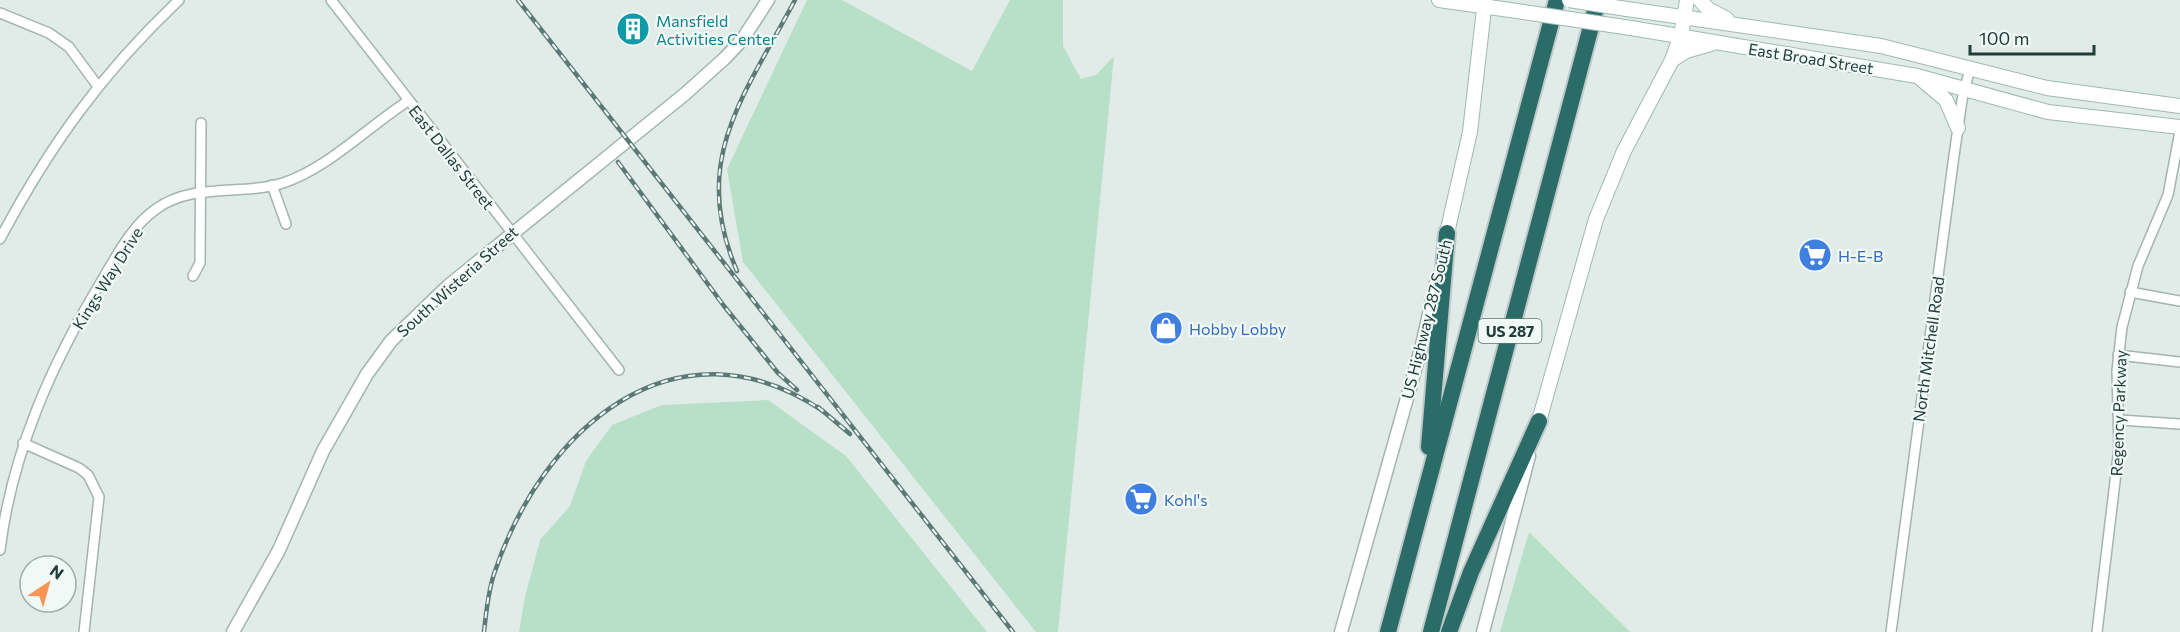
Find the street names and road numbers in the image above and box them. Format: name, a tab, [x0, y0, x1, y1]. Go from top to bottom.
street label: East Broad Street	[1747, 39, 1875, 77]
street label: East Dallas Street	[405, 101, 499, 213]
street label: South Wisteria Street	[393, 221, 522, 340]
street label: Kings Way Drive	[68, 223, 146, 333]
street label: US Highway 287 South	[1397, 237, 1455, 401]
street label: North Mitchell Road	[1908, 275, 1948, 423]
road number: US 287	[1478, 319, 1541, 343]
street label: Regency Parkway	[2106, 349, 2130, 477]

